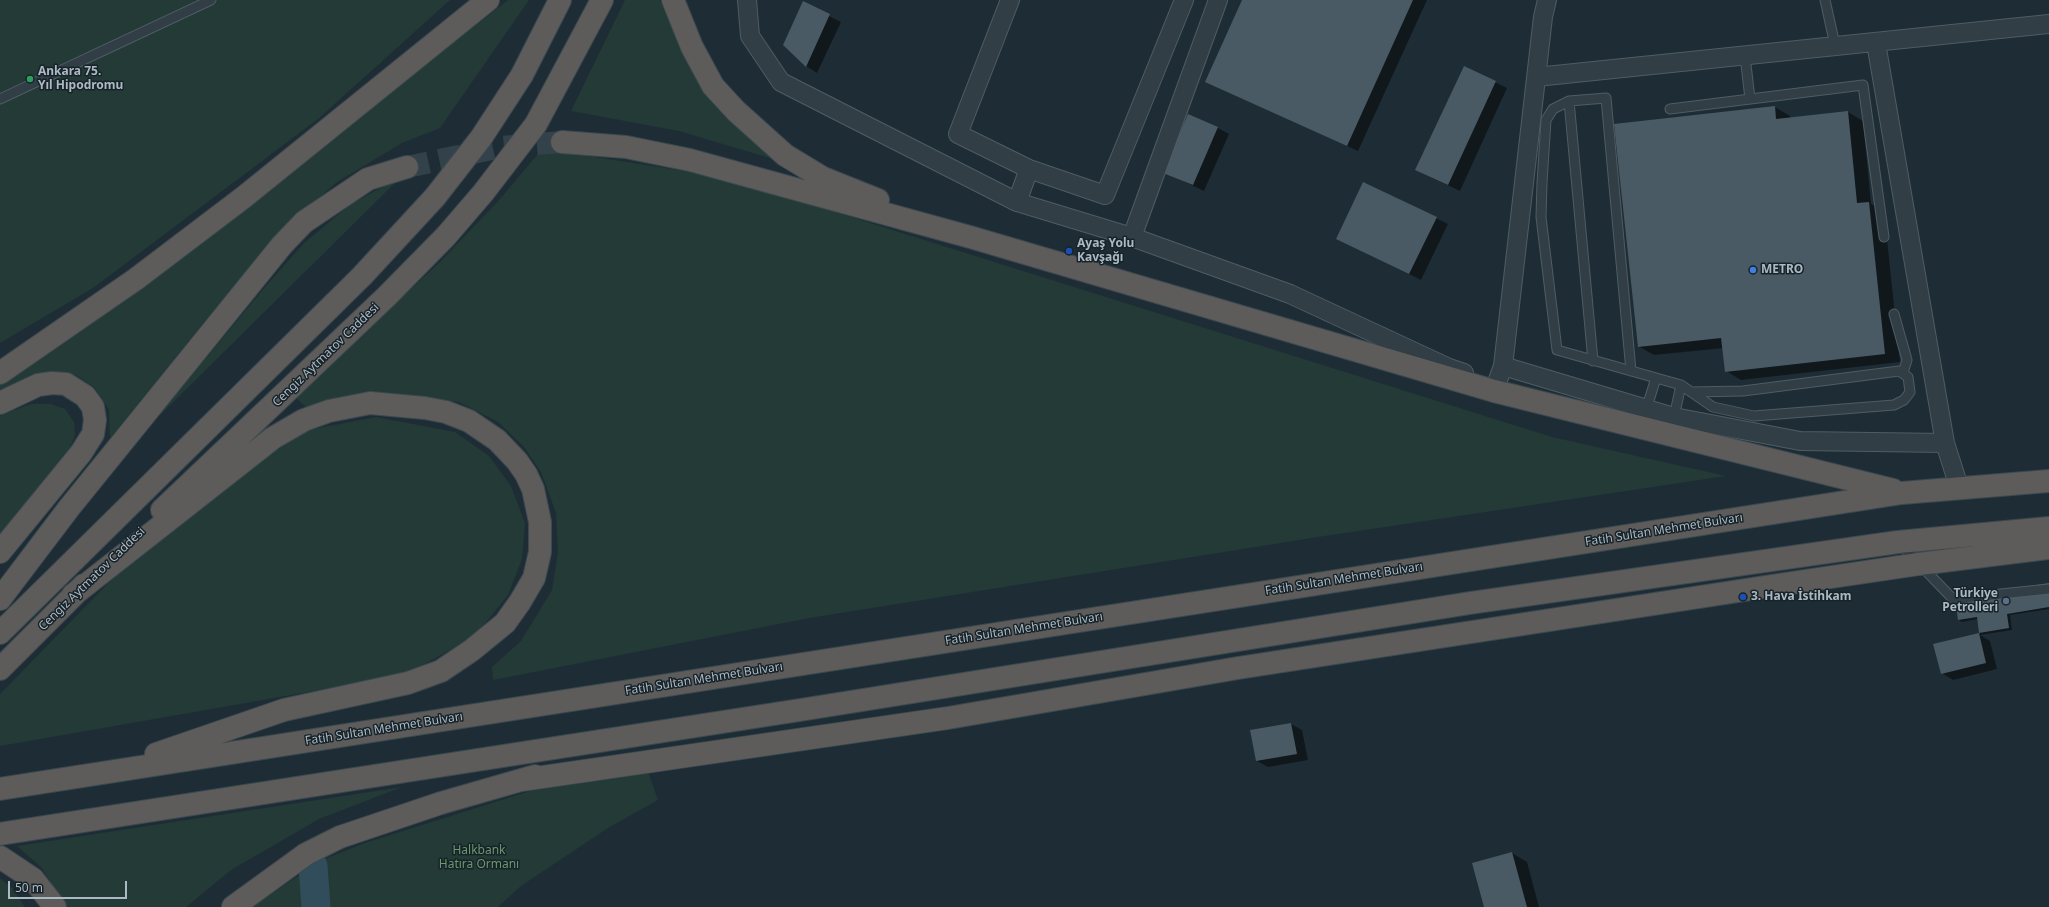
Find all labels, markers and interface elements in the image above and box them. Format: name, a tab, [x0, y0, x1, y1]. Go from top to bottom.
place label: Ankara 75. Yıl Hipodromu	[38, 65, 123, 93]
marker: Ankara 75. Yıl Hipodromu	[25, 74, 35, 84]
place label: Ayaş Yolu Kavşağı	[1077, 237, 1134, 265]
marker: Ayaş Yolu Kavşağı	[1064, 246, 1074, 256]
place label: METRO	[1761, 263, 1803, 277]
marker: METRO	[1748, 265, 1758, 275]
street label: Cengiz Aytmatov Caddesi	[270, 300, 382, 410]
street label: Fatih Sultan Mehmet Bulvarı	[1584, 510, 1744, 550]
street label: Cengiz Aytmatov Caddesi	[36, 524, 148, 634]
street label: Fatih Sultan Mehmet Bulvarı	[1264, 559, 1424, 599]
place label: Türkiye Petrolleri	[1942, 587, 1998, 615]
place label: 3. Hava İstihkam	[1751, 590, 1851, 604]
marker: 3. Hava İstihkam	[1738, 592, 1748, 602]
marker: Türkiye Petrolleri	[2001, 596, 2011, 606]
street label: Fatih Sultan Mehmet Bulvarı	[944, 609, 1104, 649]
street label: Fatih Sultan Mehmet Bulvarı	[624, 659, 784, 699]
street label: Fatih Sultan Mehmet Bulvarı	[304, 709, 464, 749]
park label: Halkbank Hatıra Ormanı	[439, 844, 519, 872]
scale bar	[10, 873, 129, 899]
text: 50 m	[15, 879, 43, 896]

